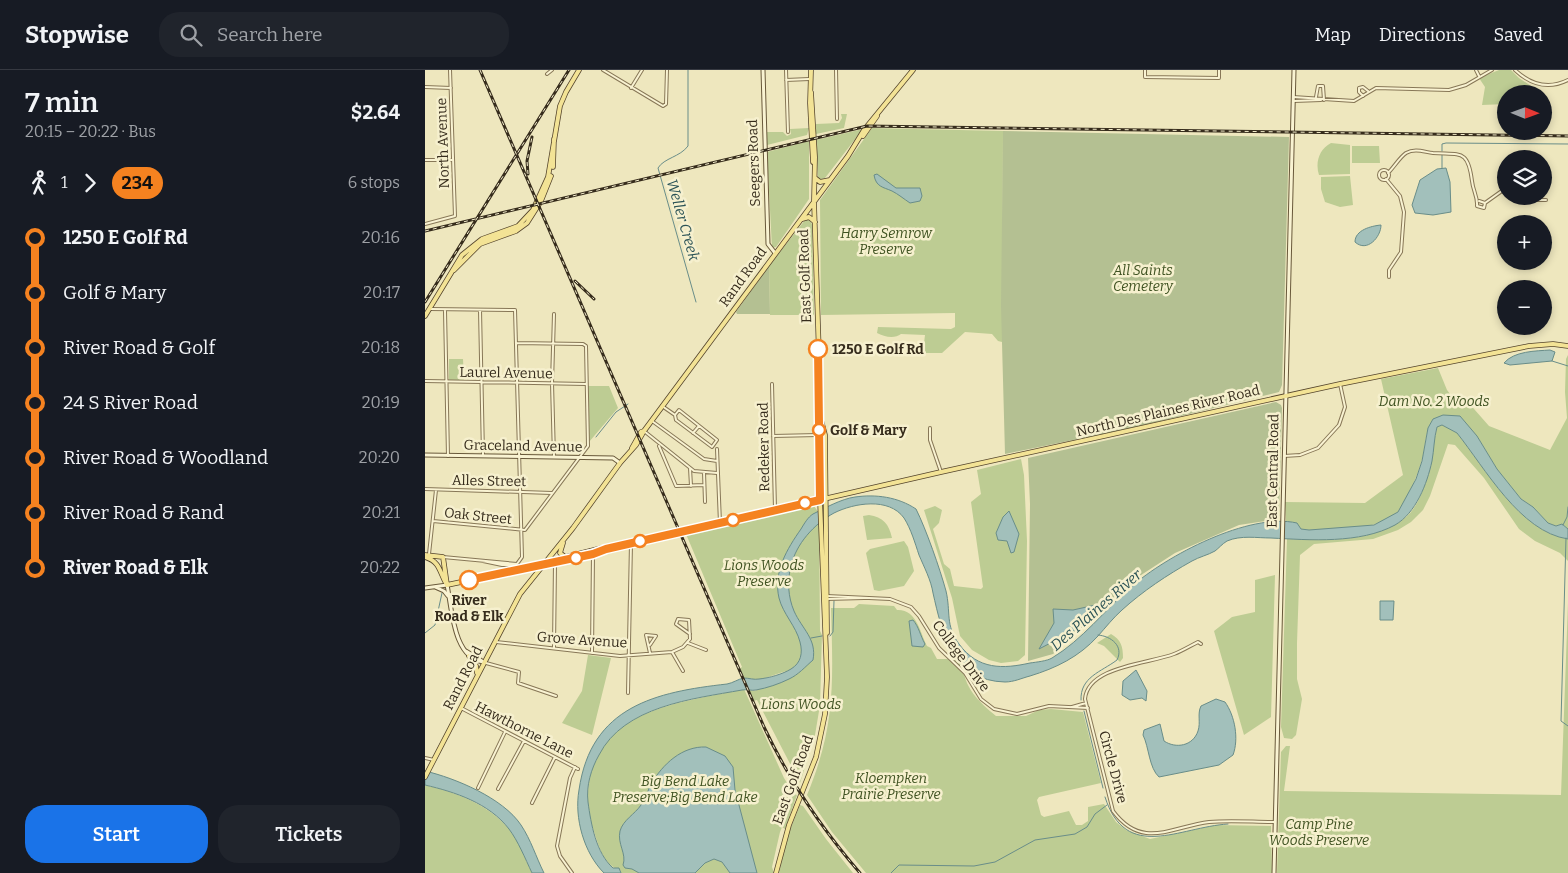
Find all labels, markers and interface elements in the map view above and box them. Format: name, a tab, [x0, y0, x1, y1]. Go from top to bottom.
search box	[159, 12, 509, 57]
text: Stopwise	[25, 21, 129, 49]
icon: search	[177, 21, 205, 49]
text: Search here	[217, 23, 323, 46]
text: Map	[1315, 24, 1351, 46]
text: Directions	[1379, 24, 1466, 46]
text: Saved	[1494, 24, 1543, 46]
north arrow	[1497, 85, 1553, 140]
map controls	[1497, 85, 1552, 335]
text: 7 min	[25, 86, 98, 119]
street label: North Avenue	[433, 97, 453, 189]
text: $2.64	[351, 101, 400, 124]
street label: Seegers Road	[744, 119, 764, 207]
text: 20:15 – 20:22 · Bus	[25, 122, 156, 141]
button: layers	[1497, 150, 1552, 205]
icon: walk	[25, 169, 53, 197]
icon: forward	[76, 169, 104, 197]
text: 234	[122, 172, 153, 194]
text: 1	[61, 173, 68, 192]
text: 6 stops	[348, 173, 400, 192]
water label: Weller Creek	[663, 177, 703, 264]
button: +	[1497, 215, 1552, 270]
park label: Harry Semrow Preserve	[840, 225, 933, 258]
text: 1250 E Golf Rd	[63, 226, 188, 249]
text: 20:16	[362, 228, 400, 247]
street label: East Golf Road	[795, 229, 815, 323]
street label: Rand Road	[716, 244, 770, 310]
park label: All Saints Cemetery	[1112, 262, 1174, 295]
button: −	[1497, 280, 1552, 335]
text: Golf & Mary	[63, 281, 166, 304]
text: 20:17	[363, 283, 400, 302]
text: River Road & Golf	[63, 336, 215, 359]
text: 20:18	[362, 338, 400, 357]
marker: 1250 E Golf Rd	[808, 339, 828, 359]
place label: 1250 E Golf Rd	[832, 341, 924, 358]
street label: Laurel Avenue	[459, 364, 553, 382]
street label: North Des Plaines River Road	[1074, 382, 1262, 440]
text: 24 S River Road	[63, 391, 198, 414]
text: 20:19	[362, 393, 400, 412]
park label: Dam No. 2 Woods	[1379, 393, 1490, 410]
street label: Redeker Road	[755, 402, 773, 492]
street label: East Central Road	[1264, 414, 1282, 528]
place label: Golf & Mary	[830, 422, 907, 439]
marker: Golf & Mary	[812, 423, 826, 437]
street label: Graceland Avenue	[463, 436, 583, 456]
text: River Road & Woodland	[63, 446, 268, 469]
text: 20:20	[359, 448, 400, 467]
street label: Alles Street	[452, 472, 526, 490]
unlabelled marker	[798, 496, 812, 510]
text: River Road & Rand	[63, 501, 224, 524]
text: 20:21	[362, 503, 400, 522]
street label: Oak Street	[443, 504, 513, 528]
unlabelled marker	[726, 513, 740, 527]
unlabelled marker	[633, 534, 647, 548]
unlabelled marker	[569, 551, 583, 565]
text: River Road & Elk	[63, 556, 208, 579]
park label: Lions Woods Preserve	[724, 557, 805, 590]
text: 20:22	[360, 558, 400, 577]
water label: Des Plaines River	[1047, 565, 1146, 654]
marker: River Road & Elk	[459, 570, 479, 590]
place label: River Road & Elk	[434, 592, 504, 625]
street label: College Drive	[929, 617, 993, 695]
street label: Grove Avenue	[536, 628, 628, 652]
street label: Rand Road	[440, 643, 486, 713]
park label: Lions Woods	[761, 696, 842, 713]
street label: Hawthorne Lane	[472, 698, 576, 762]
street label: Circle Drive	[1095, 729, 1131, 805]
street label: East Golf Road	[769, 733, 817, 827]
park label: Kloempken Prairie Preserve	[841, 770, 941, 803]
park label: Big Bend Lake Preserve;Big Bend Lake	[613, 773, 757, 806]
button: Start	[25, 805, 208, 863]
button: Tickets	[218, 805, 400, 863]
park label: Camp Pine Woods Preserve	[1269, 816, 1369, 849]

